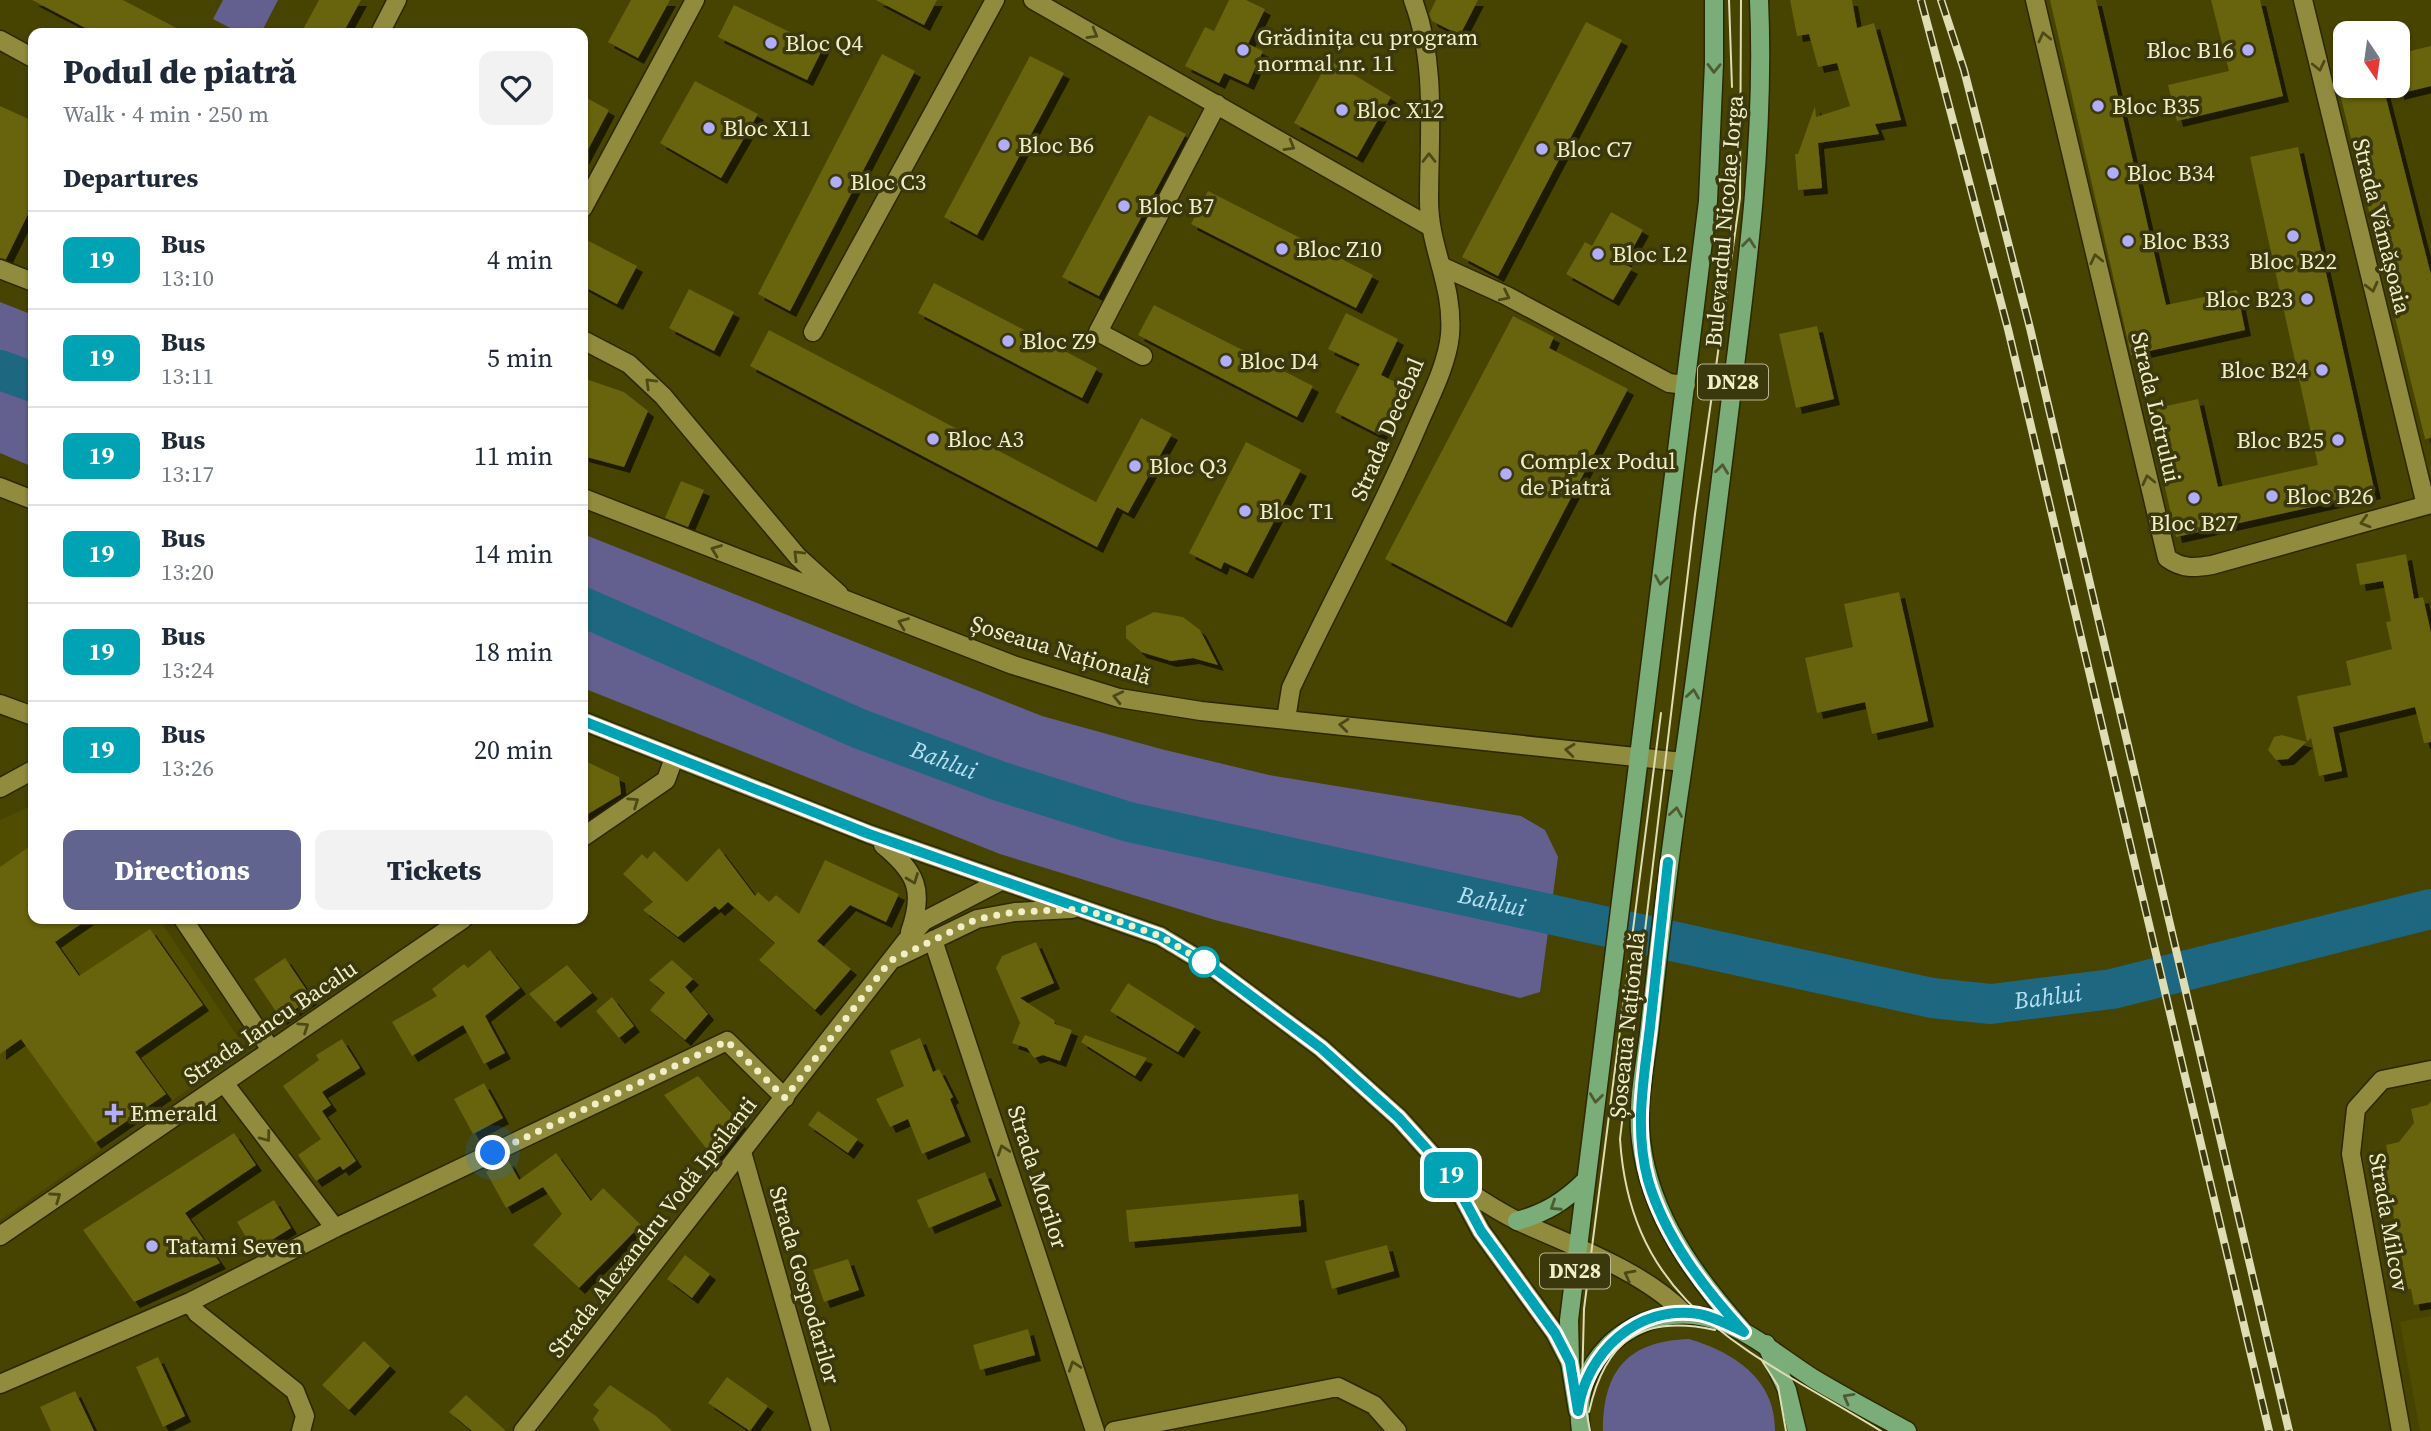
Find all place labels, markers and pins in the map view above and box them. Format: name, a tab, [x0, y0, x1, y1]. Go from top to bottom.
place label: Grădinița cu program normal nr. 11	[1257, 21, 1479, 79]
place label: Bloc Q4	[785, 27, 864, 59]
place label: Bloc B16	[2146, 34, 2234, 66]
marker: Bloc Q4	[763, 35, 779, 51]
marker: Grădinița cu program normal nr. 11	[1235, 42, 1251, 58]
marker: Bloc B16	[2240, 42, 2256, 58]
place label: Bloc B35	[2112, 90, 2200, 122]
place label: Bloc X12	[1356, 94, 1444, 126]
marker: Bloc B35	[2090, 98, 2106, 114]
marker: Bloc X12	[1334, 102, 1350, 118]
place label: Bloc X11	[723, 112, 811, 144]
marker: Bloc X11	[701, 120, 717, 136]
place label: Bloc B6	[1018, 129, 1094, 161]
place label: Bloc C7	[1556, 133, 1632, 165]
marker: Bloc B6	[996, 137, 1012, 153]
marker: Bloc C7	[1534, 141, 1550, 157]
place label: Bloc B34	[2127, 157, 2215, 189]
marker: Bloc B34	[2105, 165, 2121, 181]
place label: Bloc C3	[850, 166, 926, 198]
marker: Bloc C3	[828, 174, 844, 190]
place label: Bloc B7	[1138, 190, 1214, 222]
marker: Bloc B7	[1116, 198, 1132, 214]
place label: Bloc B33	[2142, 225, 2230, 257]
marker: Bloc B22	[2285, 228, 2301, 244]
place label: Bloc Z10	[1296, 233, 1382, 265]
marker: Bloc B33	[2120, 233, 2136, 249]
place label: Bloc L2	[1612, 238, 1688, 270]
marker: Bloc Z10	[1274, 241, 1290, 257]
place label: Bloc B22	[2249, 245, 2337, 277]
marker: Bloc L2	[1590, 246, 1606, 262]
place label: Bloc B23	[2205, 283, 2293, 315]
marker: Bloc B23	[2299, 291, 2315, 307]
place label: Bloc Z9	[1022, 325, 1096, 357]
marker: Bloc Z9	[1000, 333, 1016, 349]
place label: Bloc D4	[1240, 345, 1319, 377]
marker: Bloc D4	[1218, 353, 1234, 369]
place label: Bloc B24	[2220, 354, 2308, 386]
marker: Bloc B24	[2314, 362, 2330, 378]
place label: Bloc A3	[947, 423, 1024, 455]
place label: Bloc B25	[2236, 424, 2324, 456]
marker: Bloc A3	[925, 431, 941, 447]
marker: Bloc B25	[2330, 432, 2346, 448]
place label: Complex Podul de Piatră	[1520, 445, 1676, 503]
place label: Bloc Q3	[1149, 450, 1227, 482]
marker: Bloc Q3	[1127, 458, 1143, 474]
marker: Complex Podul de Piatră	[1498, 466, 1514, 482]
place label: Bloc B26	[2286, 480, 2374, 512]
marker: Bloc B26	[2264, 488, 2280, 504]
marker: Bloc B27	[2186, 490, 2202, 506]
place label: Bloc T1	[1259, 495, 1334, 527]
marker: Bloc T1	[1237, 503, 1253, 519]
place label: Bloc B27	[2150, 507, 2238, 539]
unlabelled marker	[1189, 947, 1219, 977]
place label: Emerald	[130, 1097, 217, 1129]
marker: Emerald	[104, 1103, 124, 1123]
place label: Tatami Seven	[166, 1230, 303, 1262]
marker: Tatami Seven	[144, 1238, 160, 1254]

